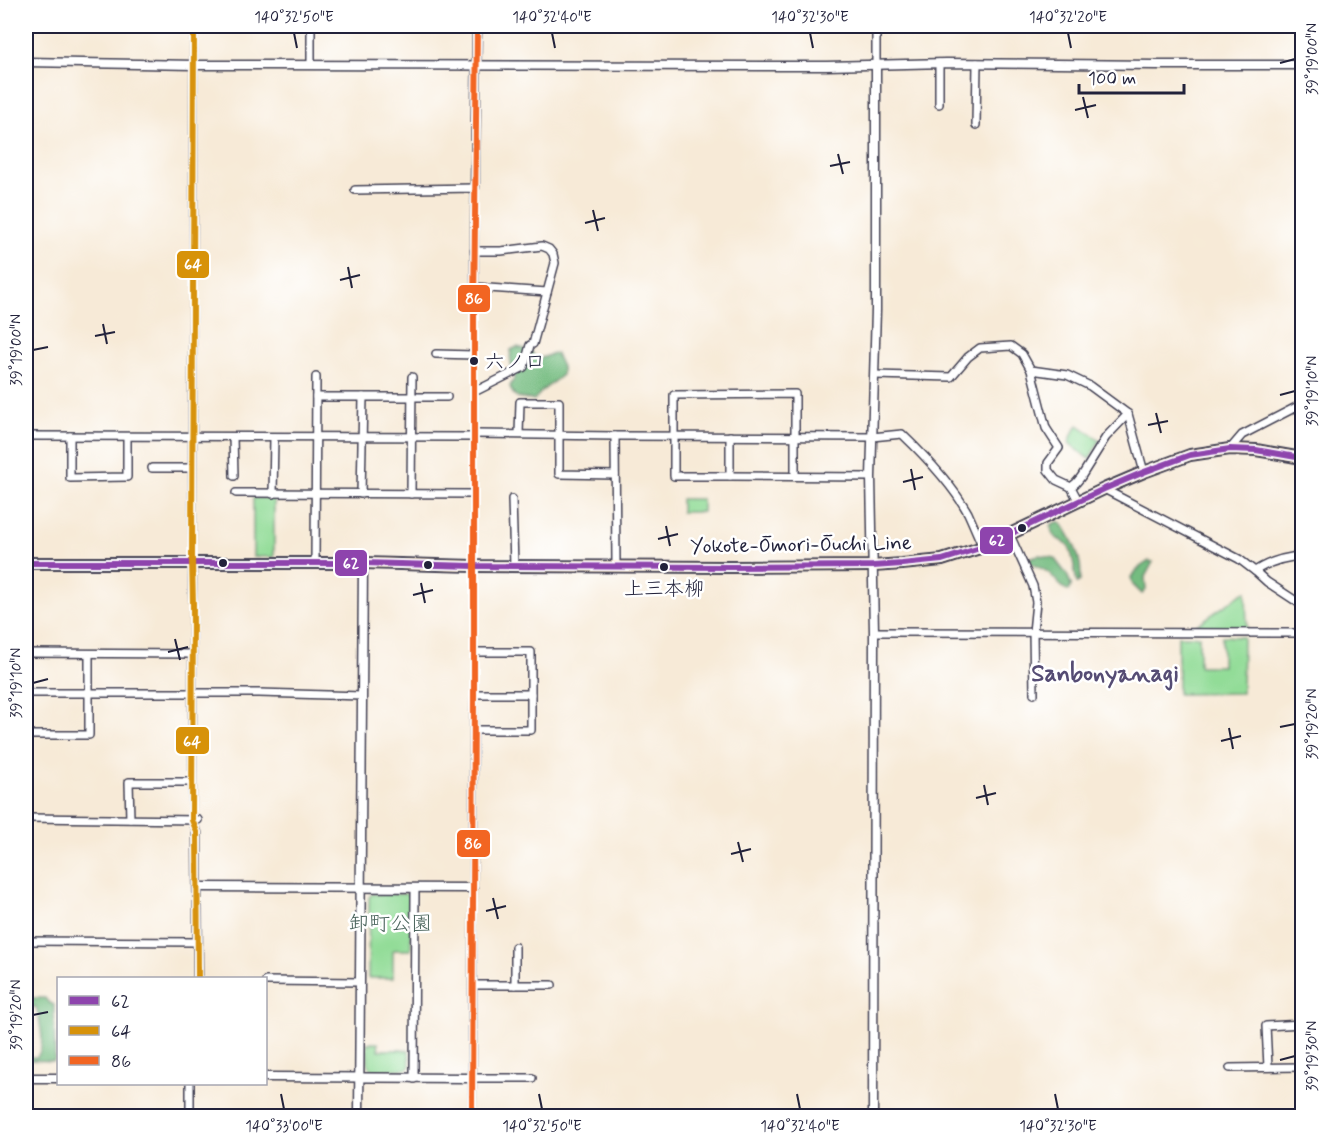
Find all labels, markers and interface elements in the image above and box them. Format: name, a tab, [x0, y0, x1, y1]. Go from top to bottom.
text: 140°32'50"E	[254, 8, 334, 28]
text: 140°32'40"E	[512, 8, 592, 28]
text: 140°32'30"E	[771, 8, 849, 28]
text: 140°32'20"E	[1029, 8, 1107, 28]
text: 39°19'00"N	[1303, 23, 1323, 95]
scale bar	[1079, 57, 1184, 95]
text: 100 m	[1088, 67, 1136, 91]
line badge: 64	[176, 250, 210, 279]
text: 64	[184, 255, 202, 276]
line badge: 86	[457, 284, 491, 313]
text: 86	[465, 289, 483, 310]
text: 39°19'00"N	[7, 314, 27, 386]
place label: 六ノ口	[485, 349, 545, 376]
marker: 六ノ口	[468, 355, 480, 367]
text: 39°19'10"N	[1303, 356, 1323, 426]
unlabelled marker	[1016, 522, 1028, 534]
line badge: 62	[979, 526, 1014, 555]
street label: Yokote-Ōmori-Ōuchi Line	[690, 529, 912, 561]
text: 62	[989, 531, 1005, 552]
line badge: 62	[334, 549, 368, 577]
text: 62	[343, 554, 359, 575]
unlabelled marker	[217, 557, 229, 569]
unlabelled marker	[422, 559, 434, 571]
marker: 上三本柳	[658, 561, 670, 573]
place label: 上三本柳	[624, 576, 704, 603]
text: 39°19'10"N	[7, 648, 27, 718]
district label: Sanbonyanagi	[1031, 659, 1179, 691]
text: 39°19'20"N	[1303, 688, 1323, 760]
line badge: 64	[175, 726, 210, 755]
text: 64	[183, 732, 201, 753]
line badge: 86	[456, 829, 491, 858]
text: 86	[464, 834, 482, 855]
park label: 卸町公園	[348, 910, 432, 938]
legend	[57, 977, 267, 1085]
text: 39°19'20"N	[7, 979, 27, 1051]
text: 62	[111, 990, 130, 1014]
text: 64	[111, 1020, 131, 1044]
text: 39°19'30"N	[1303, 1021, 1323, 1091]
text: 86	[111, 1050, 131, 1074]
text: 140°33'00"E	[245, 1117, 323, 1137]
text: 140°32'50"E	[502, 1117, 582, 1137]
text: 140°32'40"E	[760, 1117, 840, 1137]
text: 140°32'30"E	[1019, 1117, 1097, 1137]

